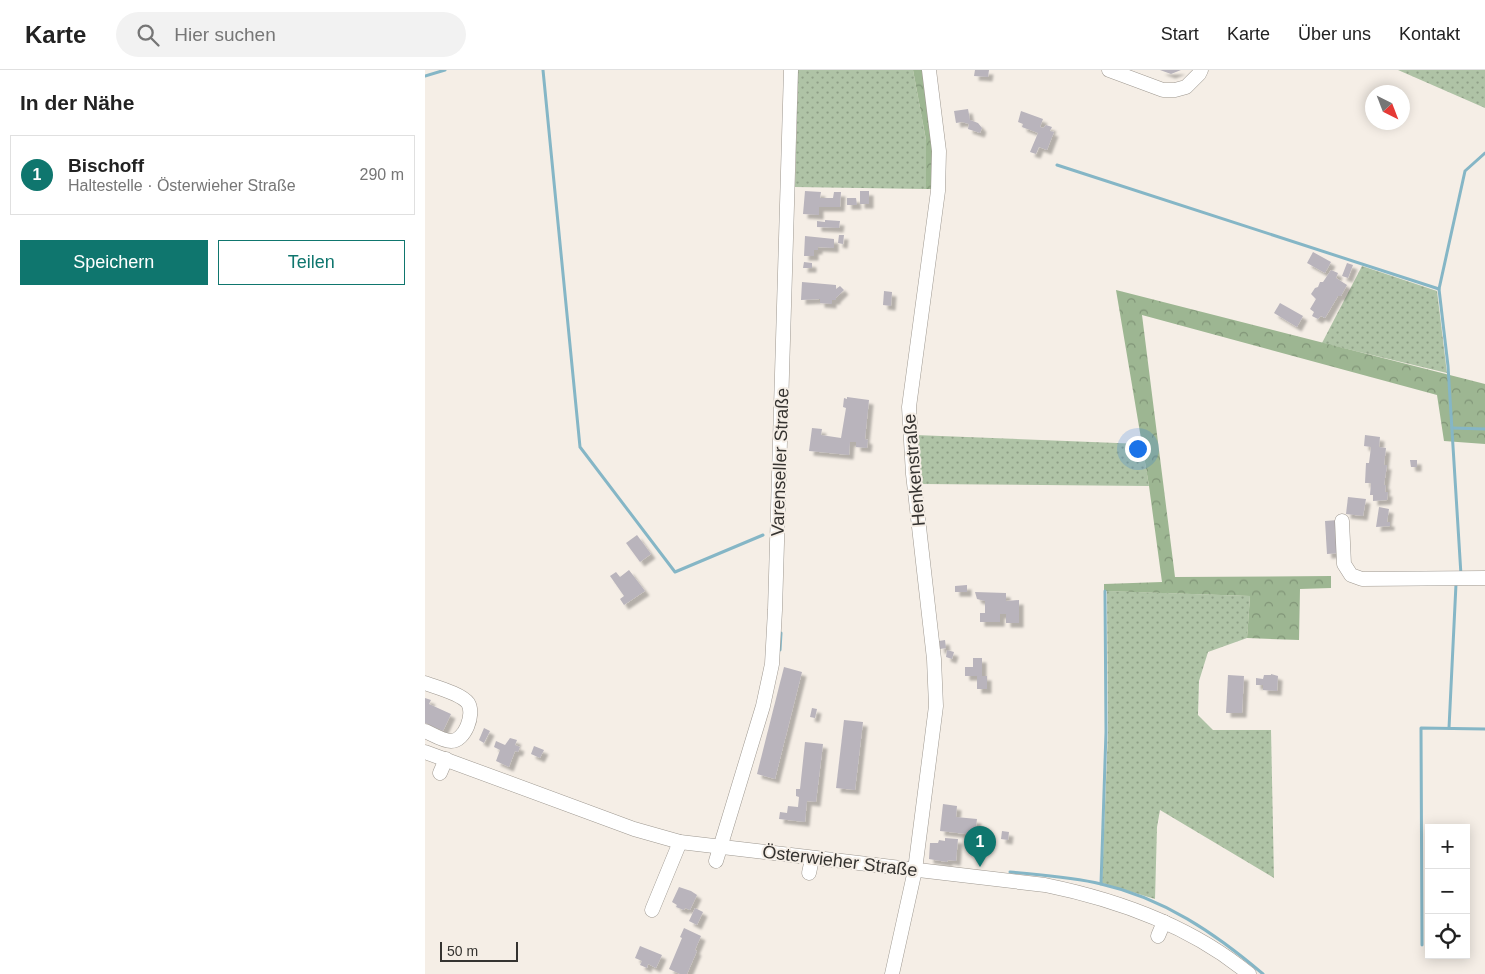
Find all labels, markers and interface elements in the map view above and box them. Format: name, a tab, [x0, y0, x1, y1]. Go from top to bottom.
search box	[116, 12, 466, 57]
text: Karte	[25, 21, 86, 48]
icon: search	[134, 21, 162, 49]
text: Hier suchen	[174, 24, 276, 45]
text: Start	[1161, 24, 1199, 44]
text: Karte	[1227, 24, 1270, 44]
text: Über uns	[1298, 24, 1371, 44]
text: Kontakt	[1399, 24, 1460, 44]
north arrow	[1365, 85, 1410, 130]
text: In der Nähe	[20, 91, 134, 114]
text: Bischoff	[68, 155, 144, 176]
text: 1	[33, 166, 41, 183]
text: 290 m	[360, 166, 404, 183]
text: Haltestelle · Österwieher Straße	[68, 177, 296, 194]
button: Speichern	[20, 240, 208, 285]
button: Teilen	[218, 240, 405, 285]
street label: Varenseller Straße	[767, 387, 793, 537]
street label: Henkenstraße	[899, 413, 929, 527]
your location	[1125, 436, 1151, 462]
map controls	[1425, 824, 1470, 959]
button: +	[1425, 824, 1470, 869]
pin: 1	[964, 826, 996, 867]
street label: Österwieher Straße	[761, 842, 919, 880]
button: −	[1425, 869, 1470, 914]
button: locate	[1425, 914, 1470, 959]
scale bar	[440, 939, 517, 962]
text: 50 m	[447, 943, 478, 959]

